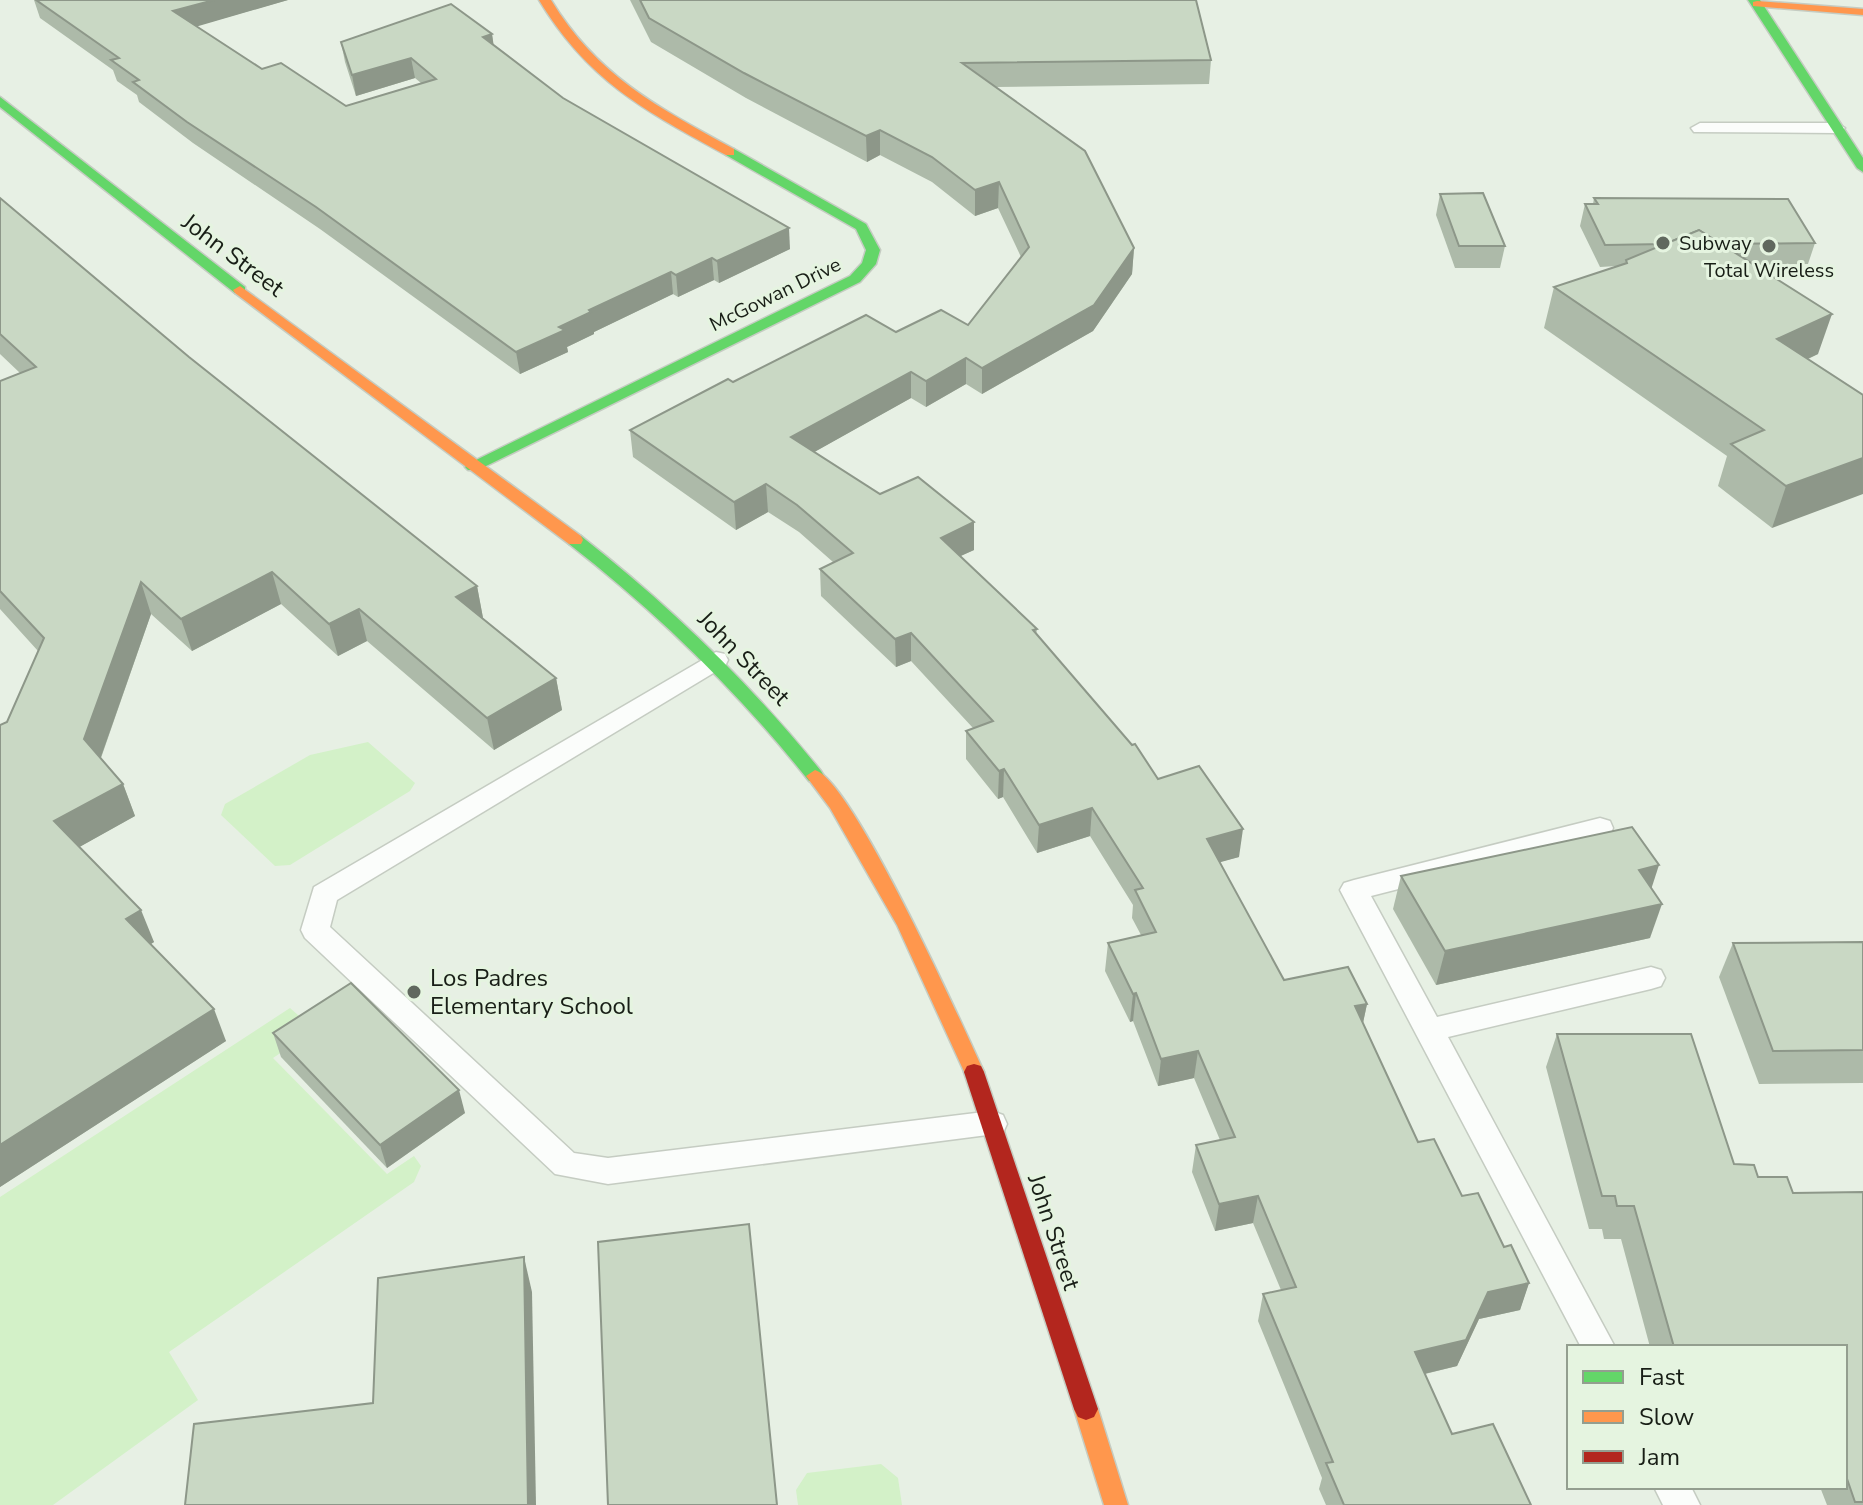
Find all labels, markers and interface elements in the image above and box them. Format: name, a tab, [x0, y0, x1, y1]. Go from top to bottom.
street label: John Street	[175, 205, 291, 304]
place label: Subway	[1679, 230, 1752, 257]
marker: Subway	[1654, 234, 1672, 252]
marker: Total Wireless	[1760, 237, 1778, 255]
street label: McGowan Drive	[705, 251, 845, 338]
place label: Total Wireless	[1704, 257, 1834, 284]
street label: John Street	[690, 603, 798, 713]
place label: Los Padres Elementary School	[430, 962, 633, 1022]
marker: Los Padres Elementary School	[405, 983, 423, 1001]
street label: John Street	[1020, 1169, 1088, 1295]
legend	[1567, 1345, 1847, 1489]
text: Fast	[1639, 1361, 1685, 1393]
text: Slow	[1639, 1401, 1694, 1433]
text: Jam	[1638, 1441, 1680, 1473]

